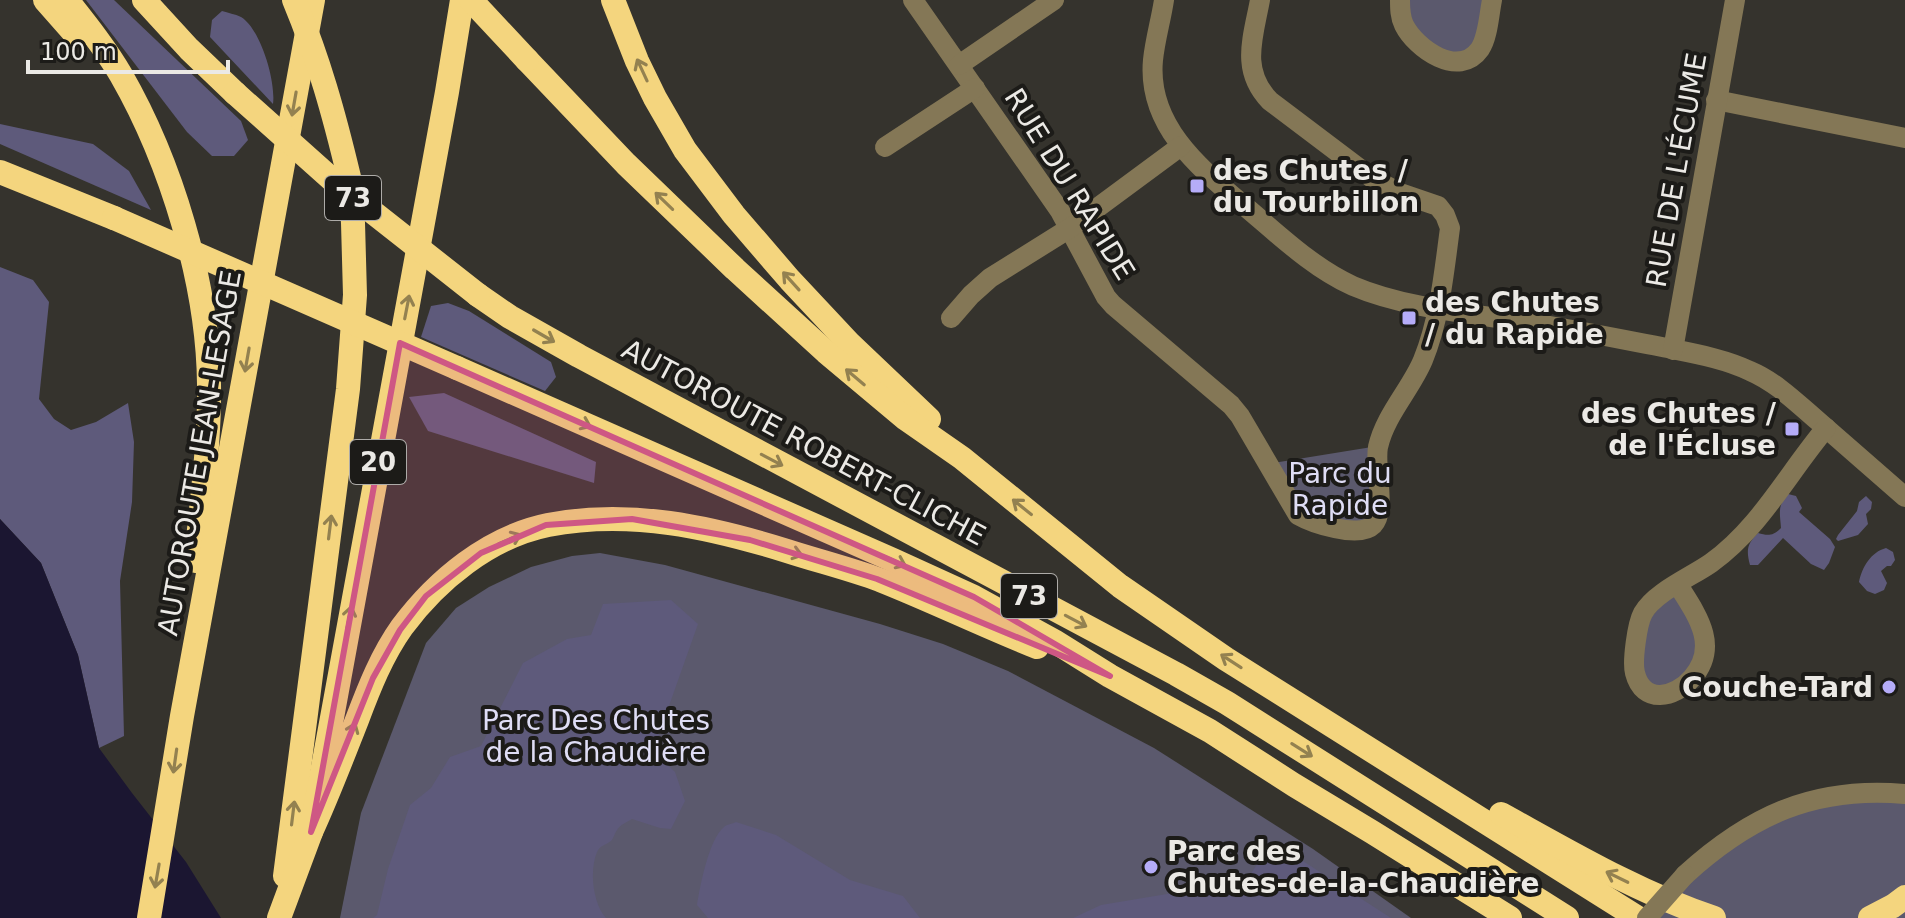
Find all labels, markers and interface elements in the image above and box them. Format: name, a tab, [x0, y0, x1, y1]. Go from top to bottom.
scale bar	[28, 24, 228, 74]
text: 100 m	[40, 38, 117, 66]
street label: RUE DE L'ÉCUME	[1639, 50, 1713, 290]
one-way arrow	[634, 58, 649, 82]
street label: RUE DU RAPIDE	[997, 83, 1142, 286]
one-way arrow	[285, 91, 300, 116]
place label: des Chutes / du Tourbillon	[1213, 154, 1419, 219]
road number: 73	[325, 176, 381, 220]
marker: des Chutes / du Tourbillon	[1188, 177, 1206, 195]
one-way arrow	[654, 191, 674, 210]
street label: AUTOROUTE JEAN-LESAGE	[151, 268, 248, 638]
one-way arrow	[783, 271, 801, 291]
place label: des Chutes / du Rapide	[1425, 286, 1604, 351]
one-way arrow	[401, 295, 416, 320]
marker: des Chutes / du Rapide	[1400, 309, 1418, 327]
one-way arrow	[532, 328, 555, 344]
street label: AUTOROUTE ROBERT-CLICHE	[616, 332, 991, 552]
one-way arrow	[238, 347, 253, 372]
one-way arrow	[845, 368, 866, 386]
place label: des Chutes / de l'Écluse	[1581, 397, 1777, 462]
one-way arrow	[567, 415, 592, 430]
marker: des Chutes / de l'Écluse	[1783, 420, 1801, 438]
road number: 20	[350, 440, 406, 484]
one-way arrow	[760, 452, 784, 468]
park label: Parc du Rapide	[1288, 457, 1392, 522]
one-way arrow	[1012, 498, 1033, 515]
one-way arrow	[322, 514, 337, 541]
one-way arrow	[497, 531, 522, 546]
one-way arrow	[778, 546, 803, 561]
one-way arrow	[882, 554, 907, 569]
road number: 73	[1001, 574, 1057, 618]
one-way arrow	[343, 606, 358, 631]
one-way arrow	[1064, 614, 1088, 629]
one-way arrow	[1220, 653, 1243, 669]
place label: Couche-Tard	[1682, 671, 1873, 704]
marker: Couche-Tard	[1880, 678, 1898, 696]
park label: Parc Des Chutes de la Chaudière	[482, 704, 710, 769]
one-way arrow	[345, 722, 359, 747]
one-way arrow	[1290, 743, 1313, 759]
one-way arrow	[167, 747, 182, 773]
one-way arrow	[286, 801, 301, 826]
place label: Parc des Chutes-de-la-Chaudière	[1167, 835, 1540, 900]
marker: Parc des Chutes-de-la-Chaudière	[1142, 858, 1160, 876]
one-way arrow	[148, 862, 163, 888]
one-way arrow	[1605, 869, 1629, 884]

